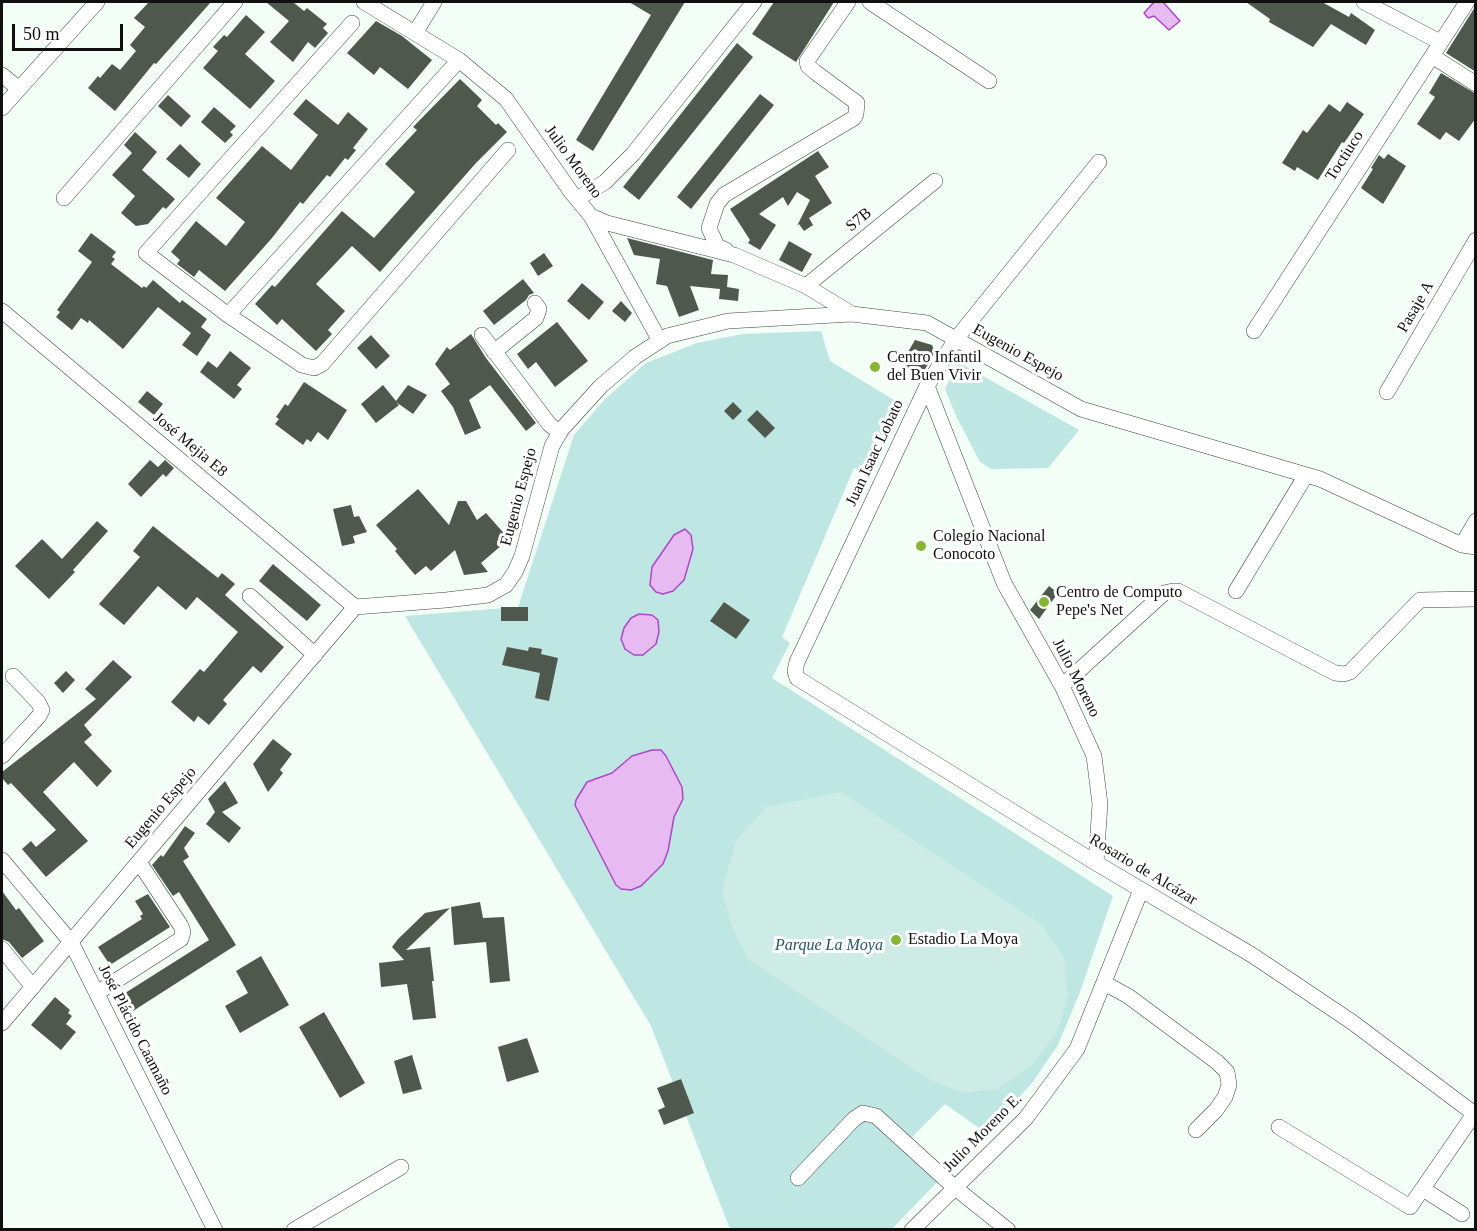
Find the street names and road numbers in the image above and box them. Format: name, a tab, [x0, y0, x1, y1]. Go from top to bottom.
street label: Julio Moreno	[540, 122, 606, 202]
street label: Toctiuco	[1322, 127, 1368, 185]
street label: S7B	[842, 204, 876, 236]
street label: Pasaje A	[1394, 278, 1438, 336]
street label: Eugenio Espejo	[969, 320, 1067, 386]
street label: Juan Isaac Lobato	[842, 397, 908, 509]
street label: José Mejia E8	[149, 409, 231, 481]
street label: Eugenio Espejo	[497, 446, 541, 548]
street label: Julio Moreno	[1048, 635, 1104, 721]
street label: Eugenio Espejo	[121, 763, 201, 853]
street label: Rosario de Alcázar	[1086, 830, 1200, 910]
street label: José Plácido Caamaño	[94, 962, 176, 1098]
street label: Julio Moreno E.	[940, 1090, 1026, 1176]

